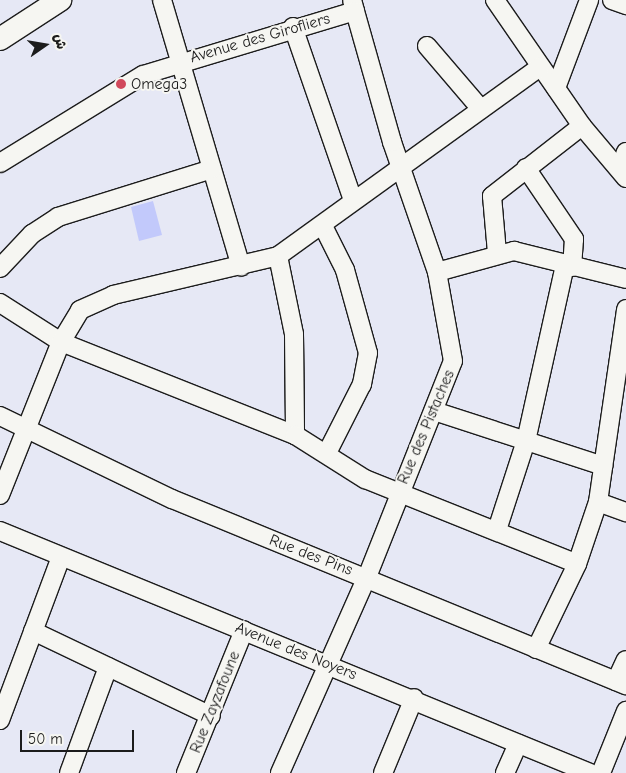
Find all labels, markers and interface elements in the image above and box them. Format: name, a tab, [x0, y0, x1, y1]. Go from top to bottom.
street label: Avenue des Girofliers	[188, 9, 332, 67]
north arrow	[20, 20, 70, 70]
text: ش	[50, 32, 70, 51]
place label: Omega3	[131, 74, 187, 94]
marker: Omega3	[115, 78, 127, 90]
street label: Rue des Pistaches	[393, 367, 459, 487]
street label: Rue des Pins	[267, 530, 355, 580]
street label: Avenue des Noyers	[232, 618, 360, 684]
street label: Rue Zayzafoune	[186, 648, 244, 756]
scale bar	[22, 720, 136, 752]
text: 50 m	[28, 730, 63, 748]

